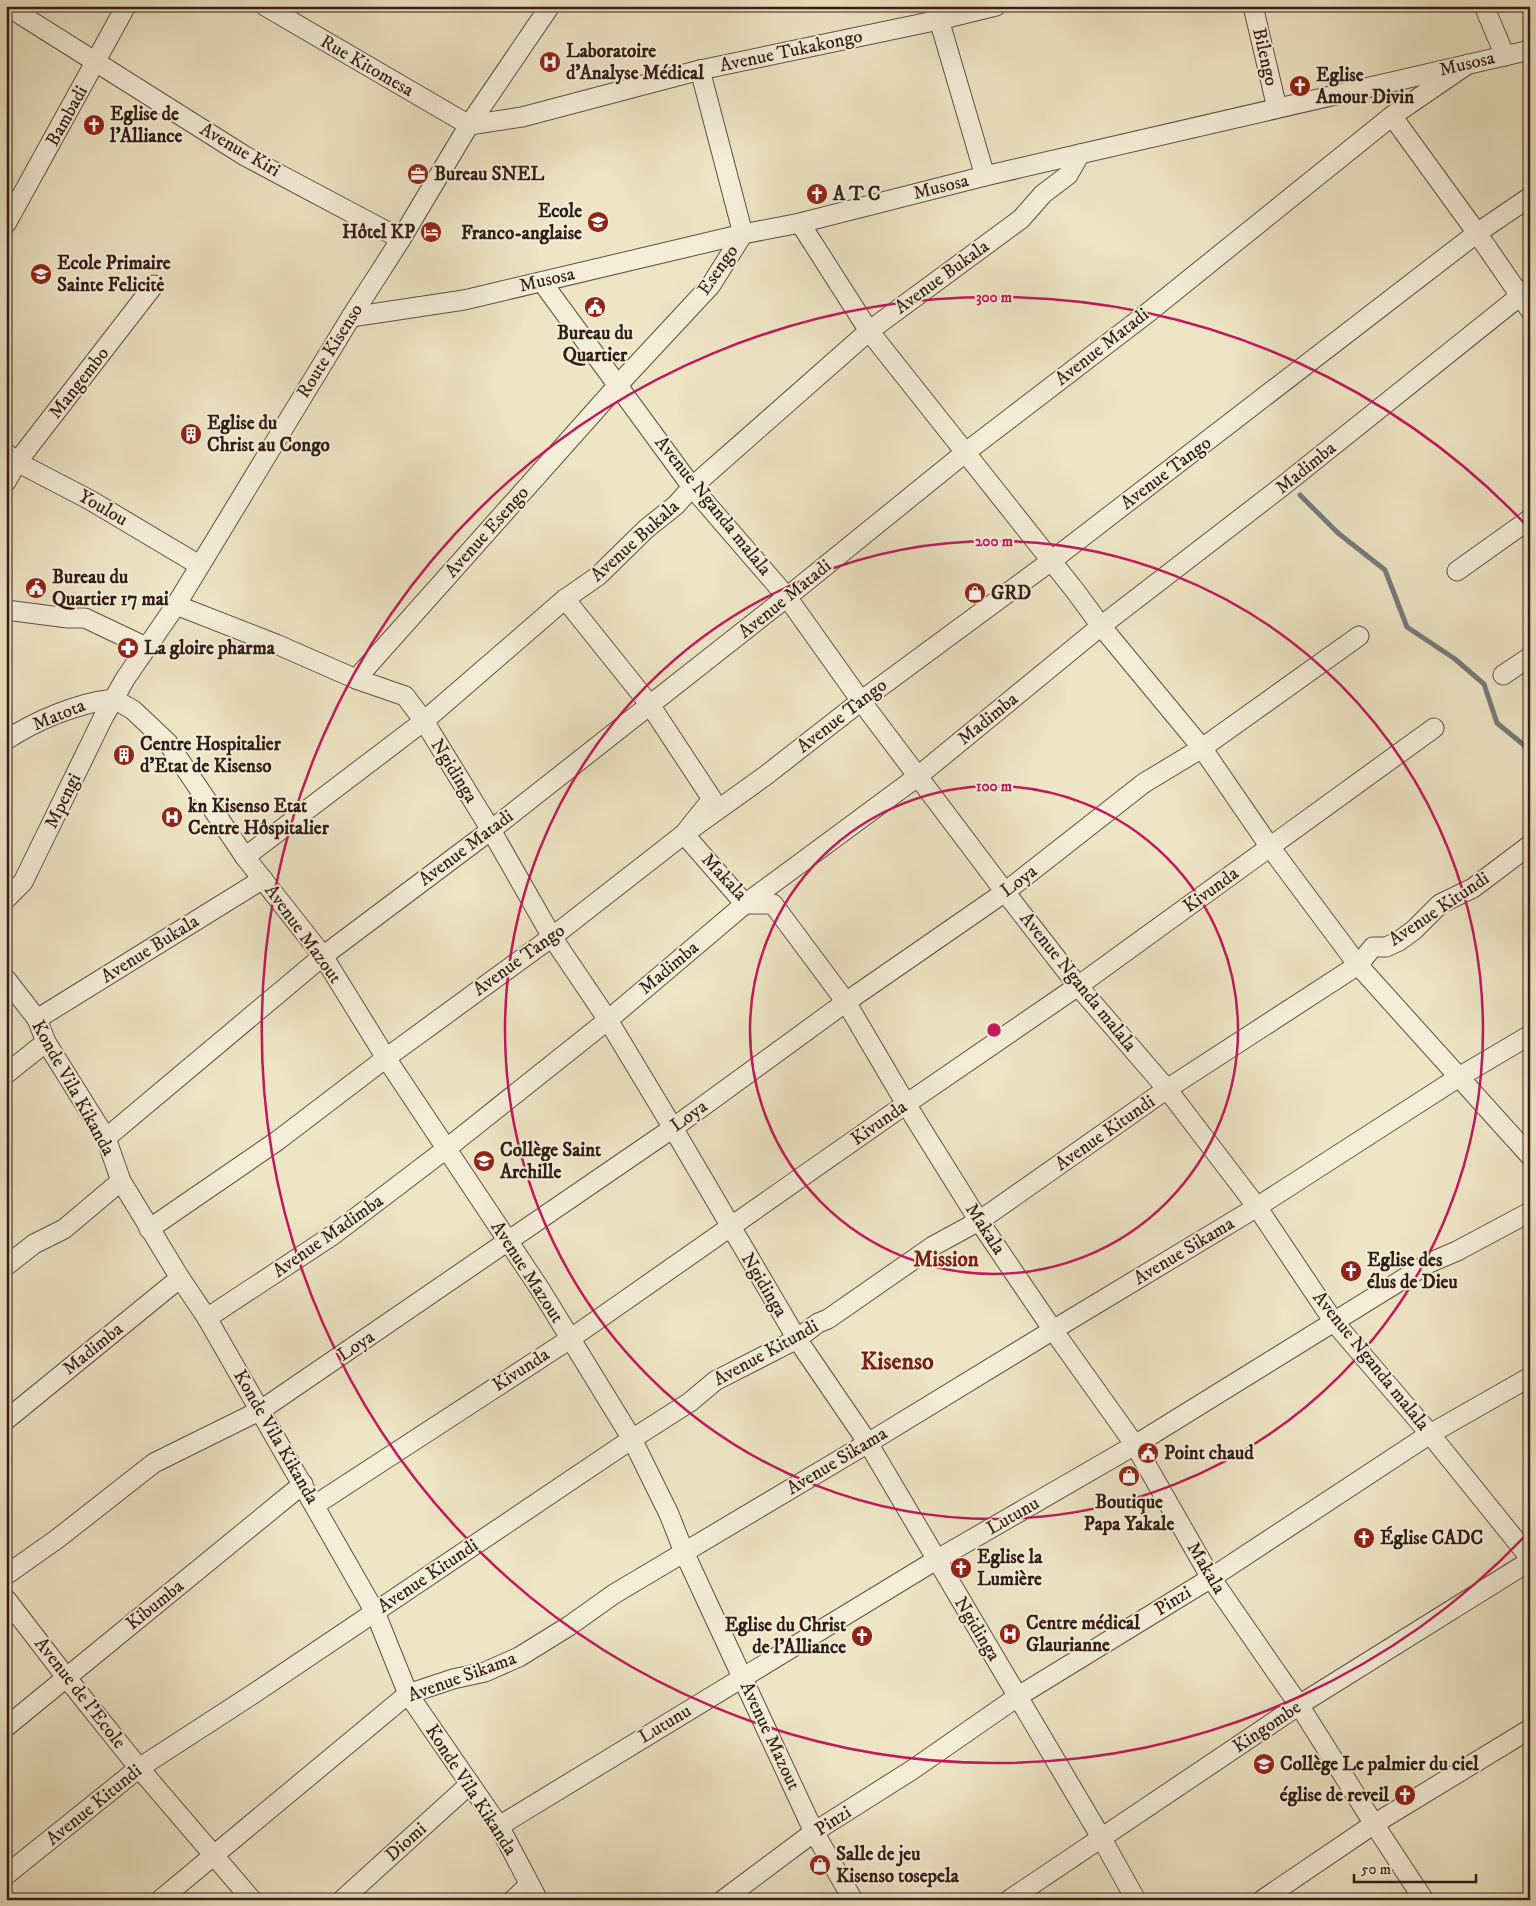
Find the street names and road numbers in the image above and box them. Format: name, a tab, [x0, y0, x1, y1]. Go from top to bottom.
street label: Avenue Tukakongo	[717, 25, 865, 77]
street label: Bilengo	[1247, 26, 1283, 88]
street label: Rue Kitomesa	[316, 30, 418, 102]
street label: Musosa	[1437, 46, 1497, 82]
street label: Bambadi	[41, 82, 93, 150]
street label: Avenue Kiri	[196, 118, 284, 182]
street label: Musosa	[911, 169, 971, 205]
street label: Avenue Bukala	[890, 235, 994, 319]
street label: Esengo	[692, 240, 744, 300]
street label: Musosa	[517, 262, 577, 298]
street label: Route Kisenso	[292, 300, 368, 402]
street label: Avenue Matadi	[1050, 303, 1154, 391]
street label: Mangembo	[44, 342, 114, 424]
street label: Avenue Tango	[1116, 431, 1216, 515]
street label: Avenue Nganda malala	[650, 432, 776, 580]
street label: Madimba	[1271, 437, 1341, 499]
street label: Avenue Esengo	[440, 482, 534, 582]
street label: Youlou	[74, 485, 132, 531]
street label: Avenue Bukala	[586, 495, 684, 587]
street label: Avenue Matadi	[734, 554, 836, 643]
street label: Avenue Tango	[792, 674, 892, 758]
street label: Madimba	[953, 688, 1023, 750]
street label: Matota	[29, 694, 89, 736]
street label: Ngidinga	[425, 735, 483, 807]
street label: Mpengi	[40, 769, 86, 832]
street label: Avenue Matadi	[414, 805, 518, 891]
street label: Makala	[696, 848, 752, 906]
street label: Loya	[996, 860, 1042, 902]
street label: Kivunda	[1179, 862, 1243, 918]
street label: Avenue Kitundi	[1384, 867, 1494, 951]
street label: Avenue Mazout	[259, 880, 347, 988]
street label: Avenue Nganda malala	[1015, 908, 1141, 1056]
street label: Avenue Bukala	[97, 910, 203, 988]
street label: Avenue Tango	[469, 919, 569, 1001]
street label: Madimba	[634, 936, 704, 1000]
street label: Konde Vila Kikanda	[26, 1016, 120, 1160]
street label: Avenue Kitundi	[1051, 1090, 1159, 1176]
street label: Loya	[666, 1095, 712, 1137]
street label: Kivunda	[847, 1095, 911, 1151]
street label: Avenue Madimba	[268, 1189, 388, 1283]
street label: Makala	[960, 1199, 1010, 1259]
street label: Avenue Sikama	[1129, 1212, 1239, 1290]
street label: Avenue Mazout	[485, 1217, 569, 1327]
street label: Ngidinga	[736, 1249, 792, 1321]
street label: Avenue Nganda malala	[1308, 1287, 1434, 1435]
street label: Avenue Kitundi	[709, 1315, 823, 1391]
street label: Madimba	[58, 1318, 128, 1380]
street label: Loya	[333, 1325, 379, 1367]
street label: Kivunda	[488, 1343, 554, 1397]
street label: Konde Vila Kikanda	[228, 1366, 324, 1508]
street label: Avenue Sikama	[782, 1422, 892, 1500]
street label: Lutunu	[983, 1492, 1043, 1540]
street label: Avenue Kitundi	[373, 1534, 483, 1618]
street label: Makala	[1182, 1538, 1230, 1598]
street label: Kibumba	[122, 1575, 188, 1635]
street label: Pinzi	[1150, 1581, 1196, 1621]
street label: Ngidinga	[949, 1593, 1005, 1665]
street label: Avenue de l'Ecole	[29, 1633, 131, 1753]
street label: Avenue Sikama	[405, 1647, 519, 1707]
street label: Avenue Mazout	[735, 1678, 805, 1794]
street label: Kingombe	[1228, 1696, 1306, 1758]
street label: Lutunu	[635, 1699, 695, 1749]
street label: Konde Vila Kikanda	[420, 1720, 522, 1860]
street label: Avenue Kitundi	[41, 1759, 147, 1851]
street label: Pinzi	[810, 1801, 856, 1841]
street label: Diomi	[381, 1818, 431, 1866]

